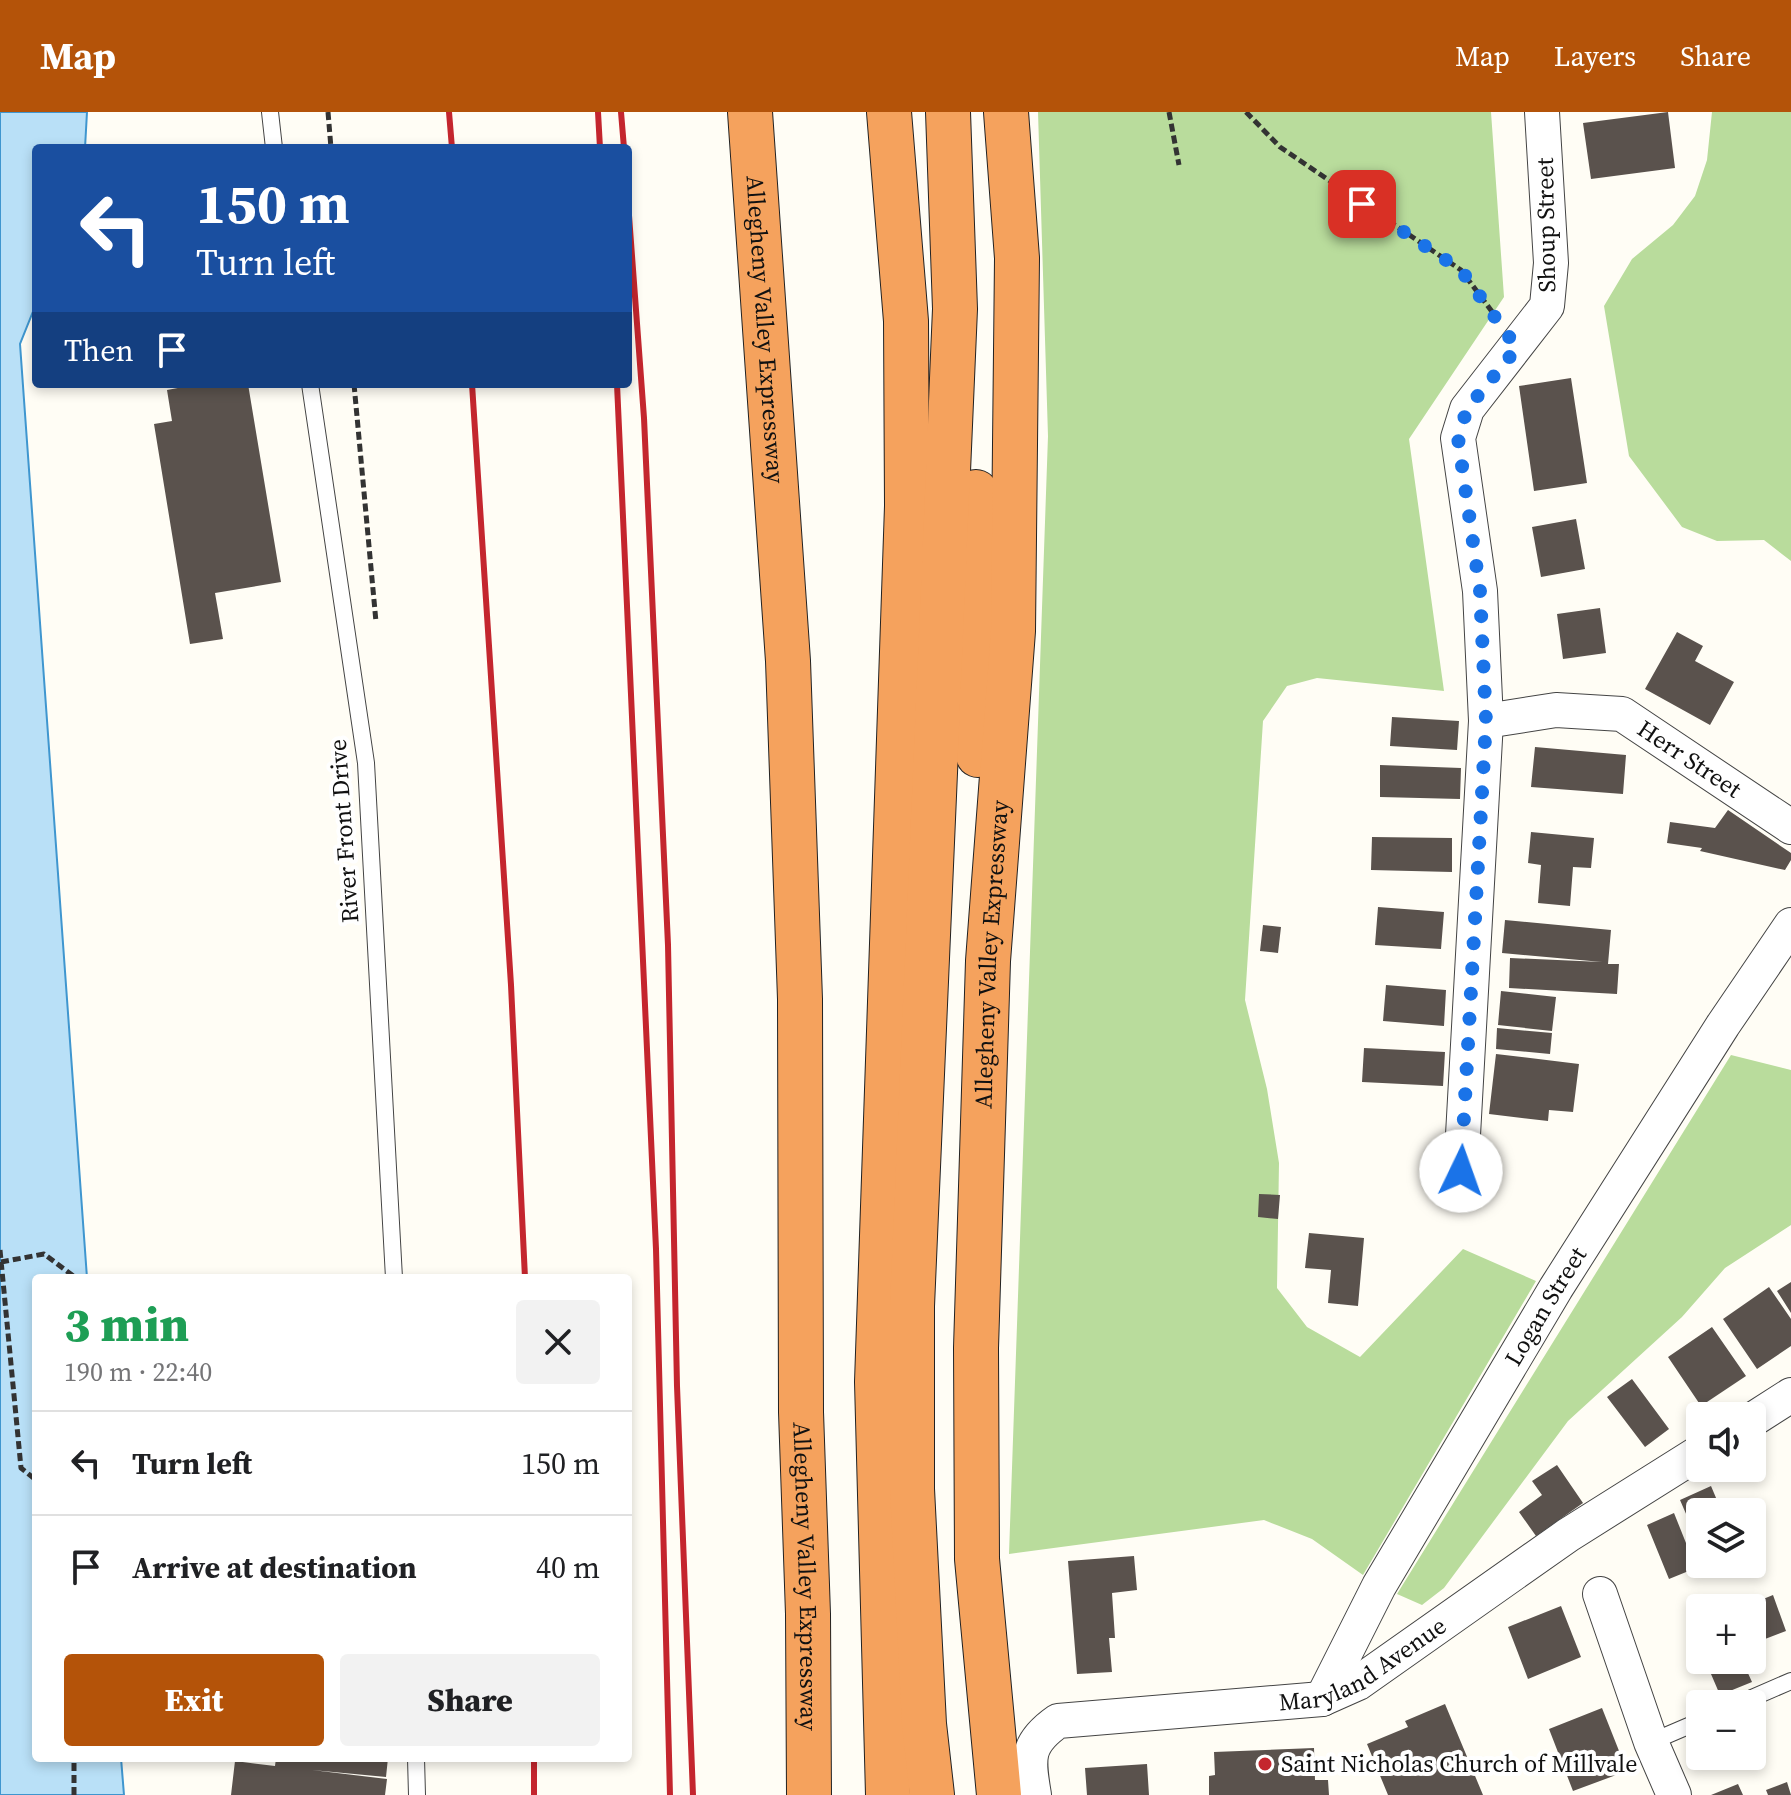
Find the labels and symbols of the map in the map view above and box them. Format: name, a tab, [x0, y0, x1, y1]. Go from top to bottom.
street label: Shoup Street	[1528, 157, 1563, 293]
pin	[1328, 170, 1396, 238]
street label: Allegheny Valley Expressway	[738, 174, 793, 485]
street label: Herr Street	[1631, 712, 1748, 805]
street label: River Front Drive	[321, 738, 366, 924]
street label: Allegheny Valley Expressway	[966, 798, 1016, 1109]
position arrow	[1419, 1129, 1503, 1213]
street label: Logan Street	[1496, 1240, 1594, 1372]
street label: Allegheny Valley Expressway	[785, 1421, 826, 1732]
street label: Maryland Avenue	[1277, 1609, 1453, 1719]
place label: Saint Nicholas Church of Millvale	[1281, 1747, 1638, 1780]
marker: Saint Nicholas Church of Millvale	[1256, 1755, 1274, 1773]

